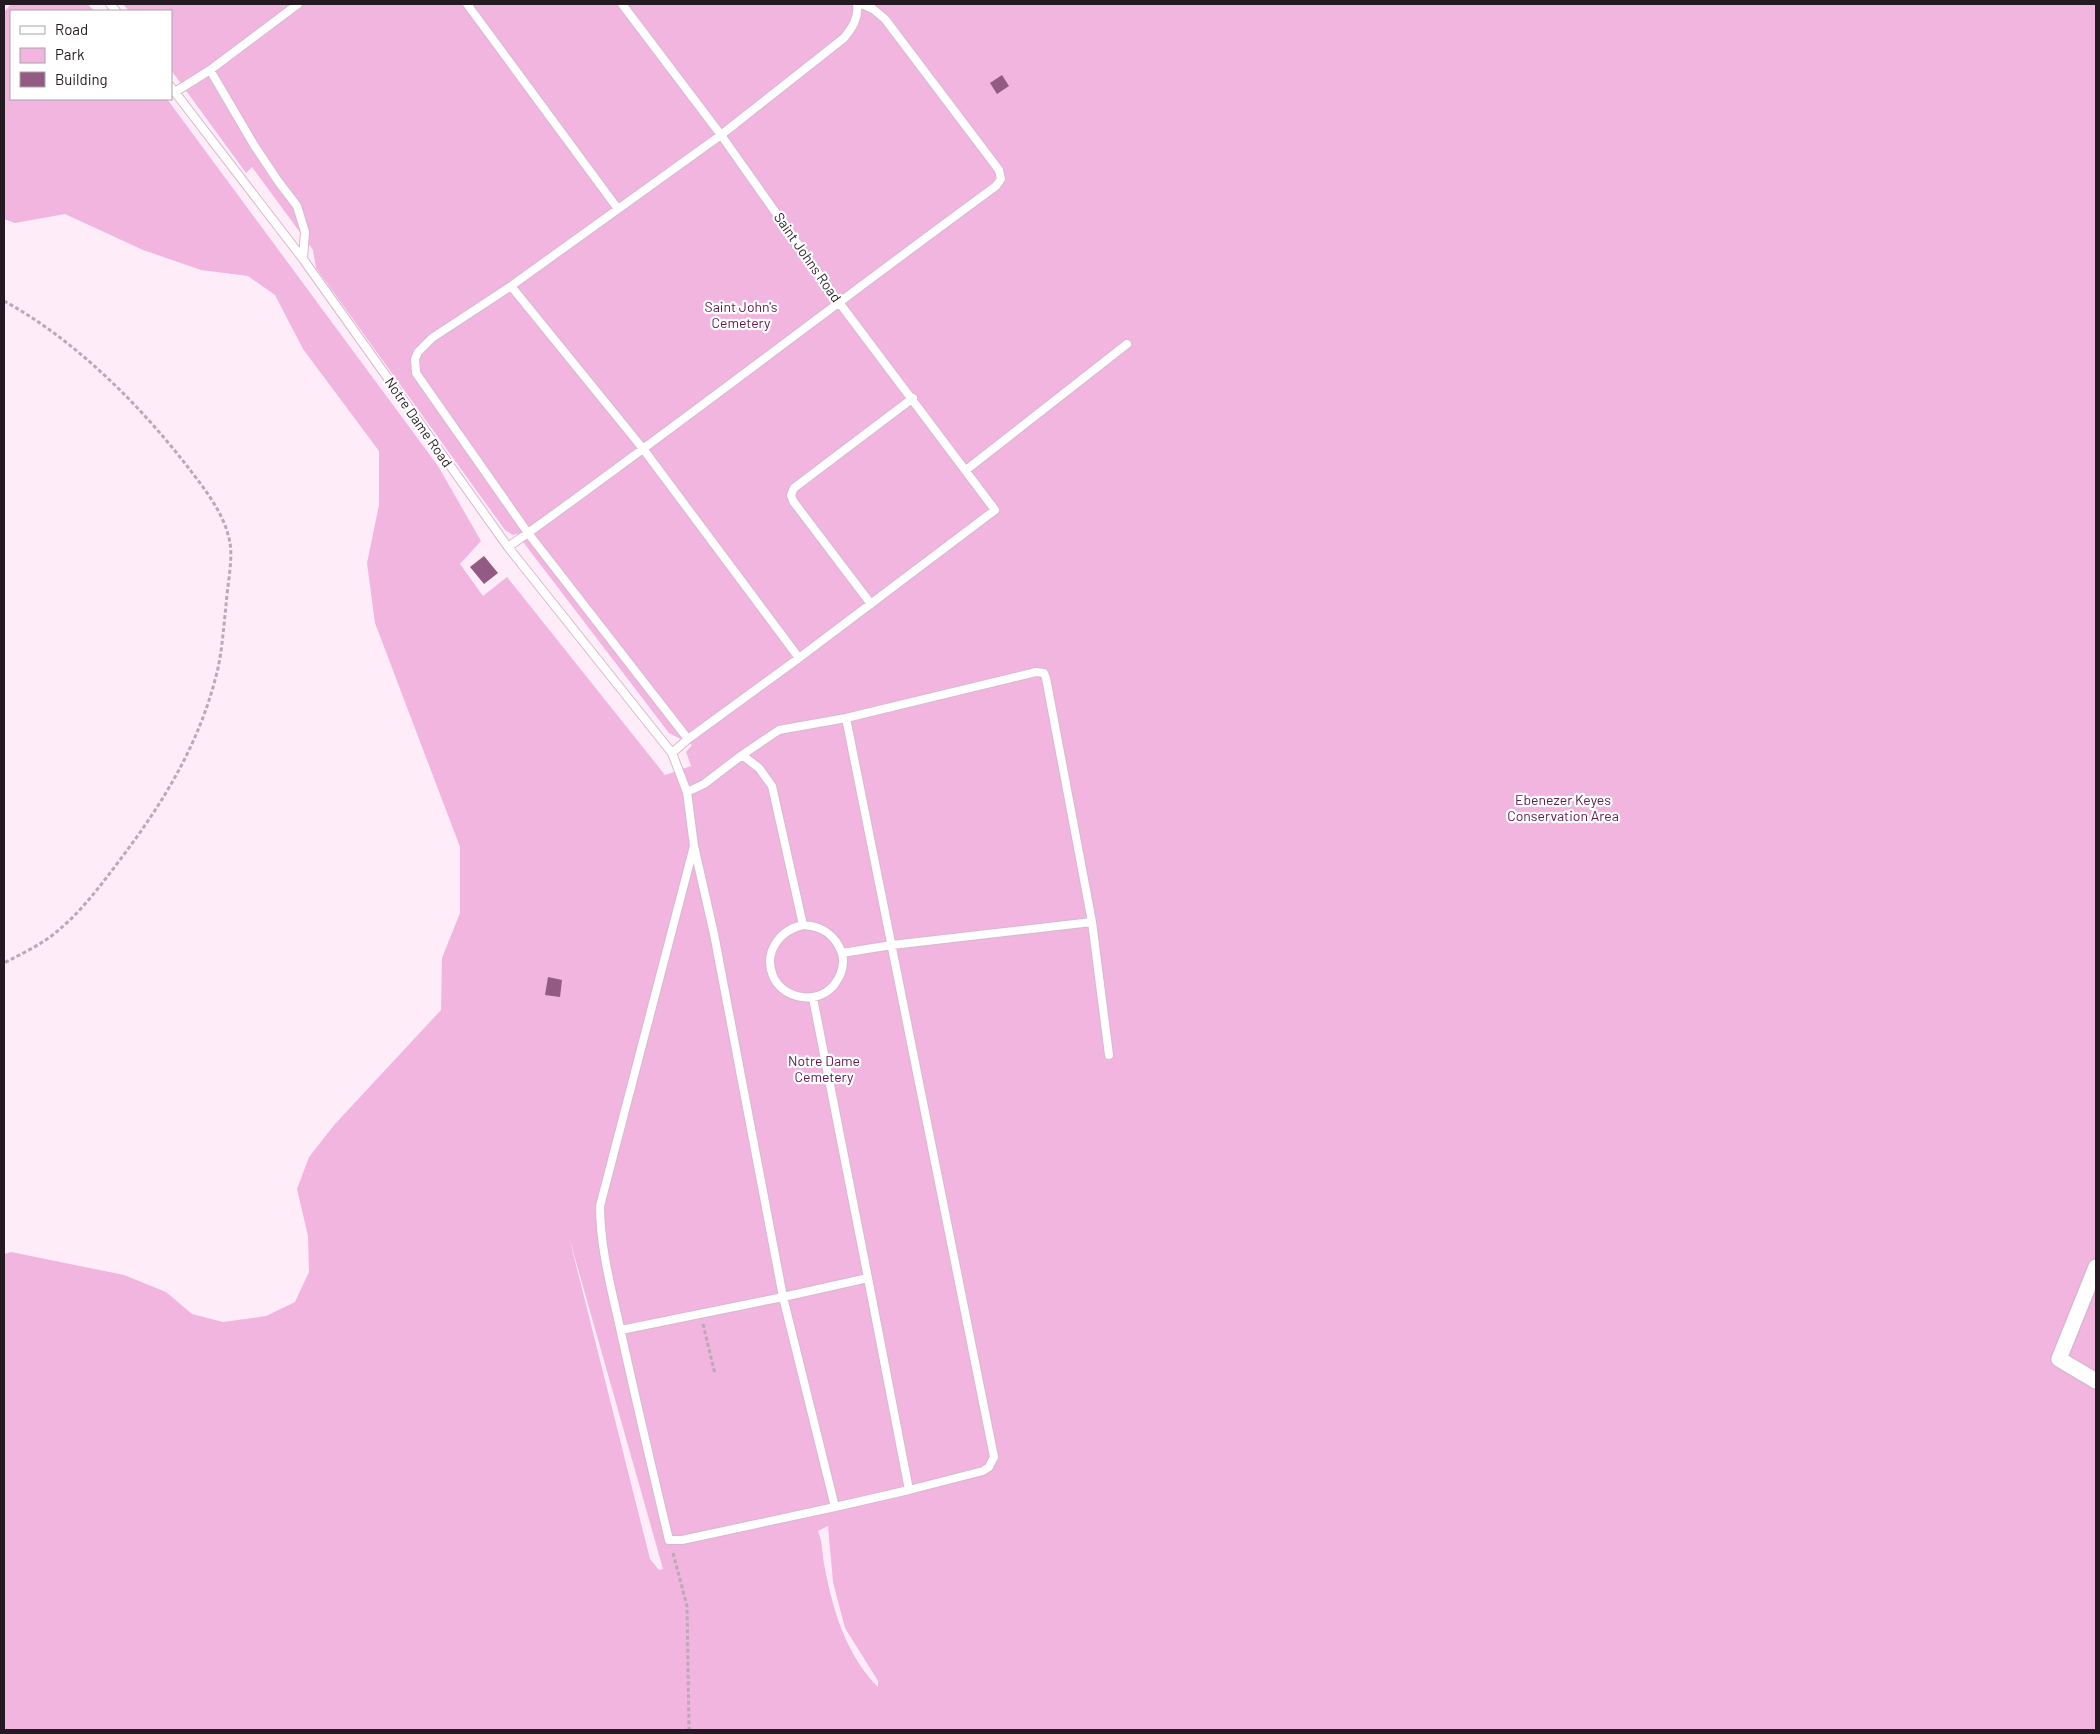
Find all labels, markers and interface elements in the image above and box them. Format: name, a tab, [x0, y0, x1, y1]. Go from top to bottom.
legend	[10, 10, 172, 100]
text: Road	[55, 20, 88, 38]
text: Park	[55, 45, 85, 63]
text: Building	[55, 70, 108, 88]
street label: Saint Johns Road	[771, 209, 845, 305]
park label: Saint John's Cemetery	[705, 298, 778, 331]
street label: Notre Dame Road	[382, 374, 456, 470]
park label: Ebenezer Keyes Conservation Area	[1507, 791, 1619, 824]
park label: Notre Dame Cemetery	[788, 1052, 860, 1085]

